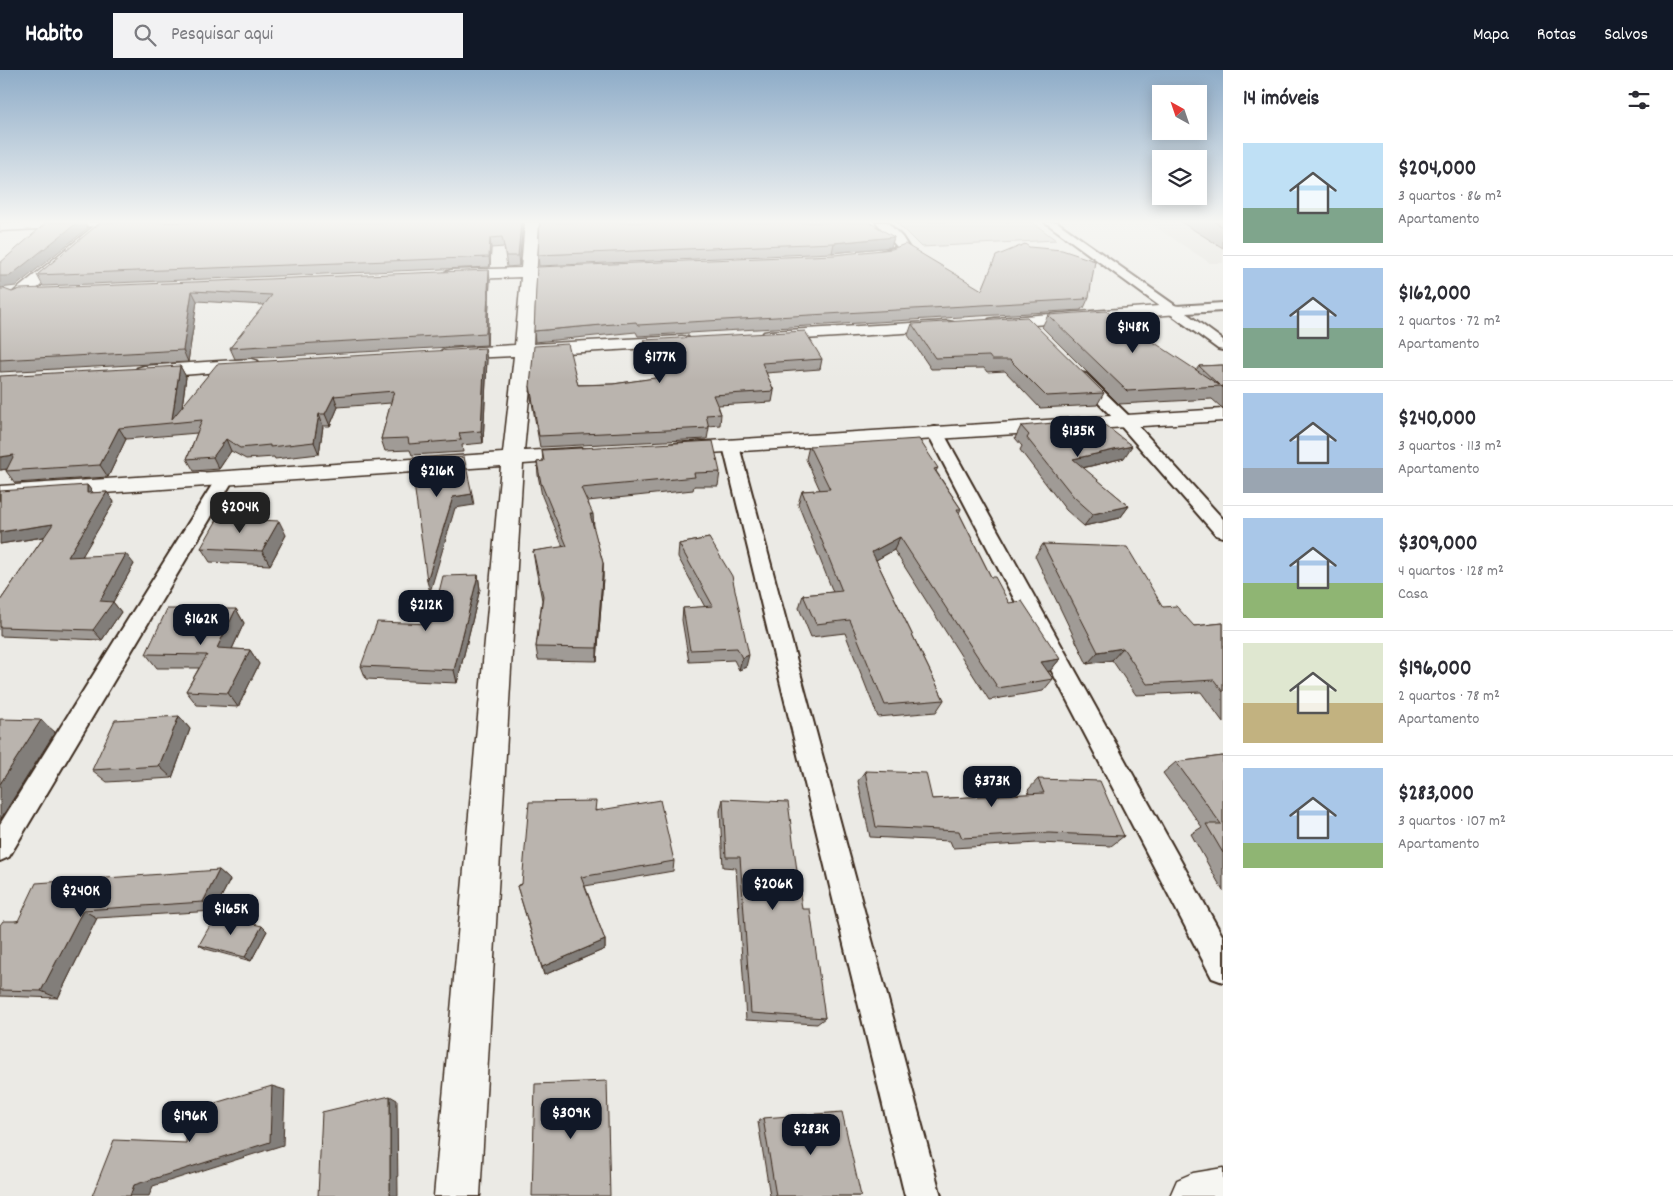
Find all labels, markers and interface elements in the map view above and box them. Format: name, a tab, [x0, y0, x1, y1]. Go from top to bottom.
search box	[113, 13, 463, 58]
text: Habito	[25, 18, 83, 52]
icon: search	[131, 21, 159, 49]
text: Pesquisar aqui	[171, 22, 273, 49]
text: Mapa	[1473, 23, 1509, 48]
text: Rotas	[1537, 23, 1576, 48]
text: Salvos	[1604, 23, 1648, 48]
north arrow	[1152, 85, 1208, 140]
map controls	[1152, 85, 1207, 205]
text: 14 imóveis	[1243, 85, 1319, 115]
icon: filters	[1625, 86, 1653, 114]
button: layers	[1152, 150, 1207, 205]
text: $204,000	[1398, 155, 1476, 185]
icon: home	[1283, 163, 1343, 223]
text: 3 quartos · 86 m²	[1398, 185, 1502, 208]
text: Apartamento	[1398, 208, 1479, 231]
text: $162,000	[1398, 280, 1471, 310]
icon: home	[1283, 288, 1343, 348]
text: 2 quartos · 72 m²	[1398, 310, 1500, 333]
pin: $148K	[1098, 312, 1168, 354]
text: $148K	[1117, 316, 1149, 339]
text: Apartamento	[1398, 333, 1479, 356]
pin: $177K	[625, 342, 695, 384]
text: $177K	[644, 346, 676, 369]
text: $240,000	[1398, 405, 1476, 435]
icon: home	[1283, 413, 1343, 473]
pin: $135K	[1043, 416, 1113, 458]
text: $135K	[1061, 420, 1095, 443]
text: 3 quartos · 113 m²	[1398, 435, 1502, 458]
pin: $216K	[402, 456, 472, 498]
text: Apartamento	[1398, 458, 1479, 481]
text: $216K	[420, 460, 454, 483]
pin: $204K	[205, 492, 275, 534]
text: $204K	[221, 496, 259, 519]
text: $309,000	[1398, 530, 1477, 560]
icon: home	[1283, 538, 1343, 598]
text: 4 quartos · 128 m²	[1398, 560, 1504, 583]
text: Casa	[1398, 583, 1428, 606]
pin: $212K	[391, 590, 461, 632]
text: $212K	[410, 594, 443, 617]
pin: $162K	[166, 604, 236, 646]
text: $162K	[184, 608, 218, 631]
text: $196,000	[1398, 655, 1471, 685]
icon: home	[1283, 663, 1343, 723]
text: 2 quartos · 78 m²	[1398, 685, 1500, 708]
text: Apartamento	[1398, 708, 1479, 731]
pin: $373K	[957, 766, 1027, 808]
text: $373K	[974, 770, 1010, 793]
text: $283,000	[1398, 780, 1474, 810]
icon: home	[1283, 788, 1343, 848]
text: 3 quartos · 107 m²	[1398, 810, 1506, 833]
text: Apartamento	[1398, 833, 1479, 856]
pin: $206K	[738, 868, 808, 911]
text: $206K	[753, 873, 793, 896]
pin: $240K	[46, 876, 116, 918]
text: $240K	[62, 880, 100, 903]
pin: $165K	[196, 894, 266, 936]
text: $165K	[214, 898, 248, 921]
pin: $309K	[536, 1098, 606, 1140]
pin: $196K	[155, 1100, 225, 1143]
text: $309K	[552, 1102, 590, 1125]
text: $196K	[173, 1105, 207, 1128]
pin: $283K	[776, 1114, 846, 1156]
text: $283K	[793, 1118, 829, 1141]

